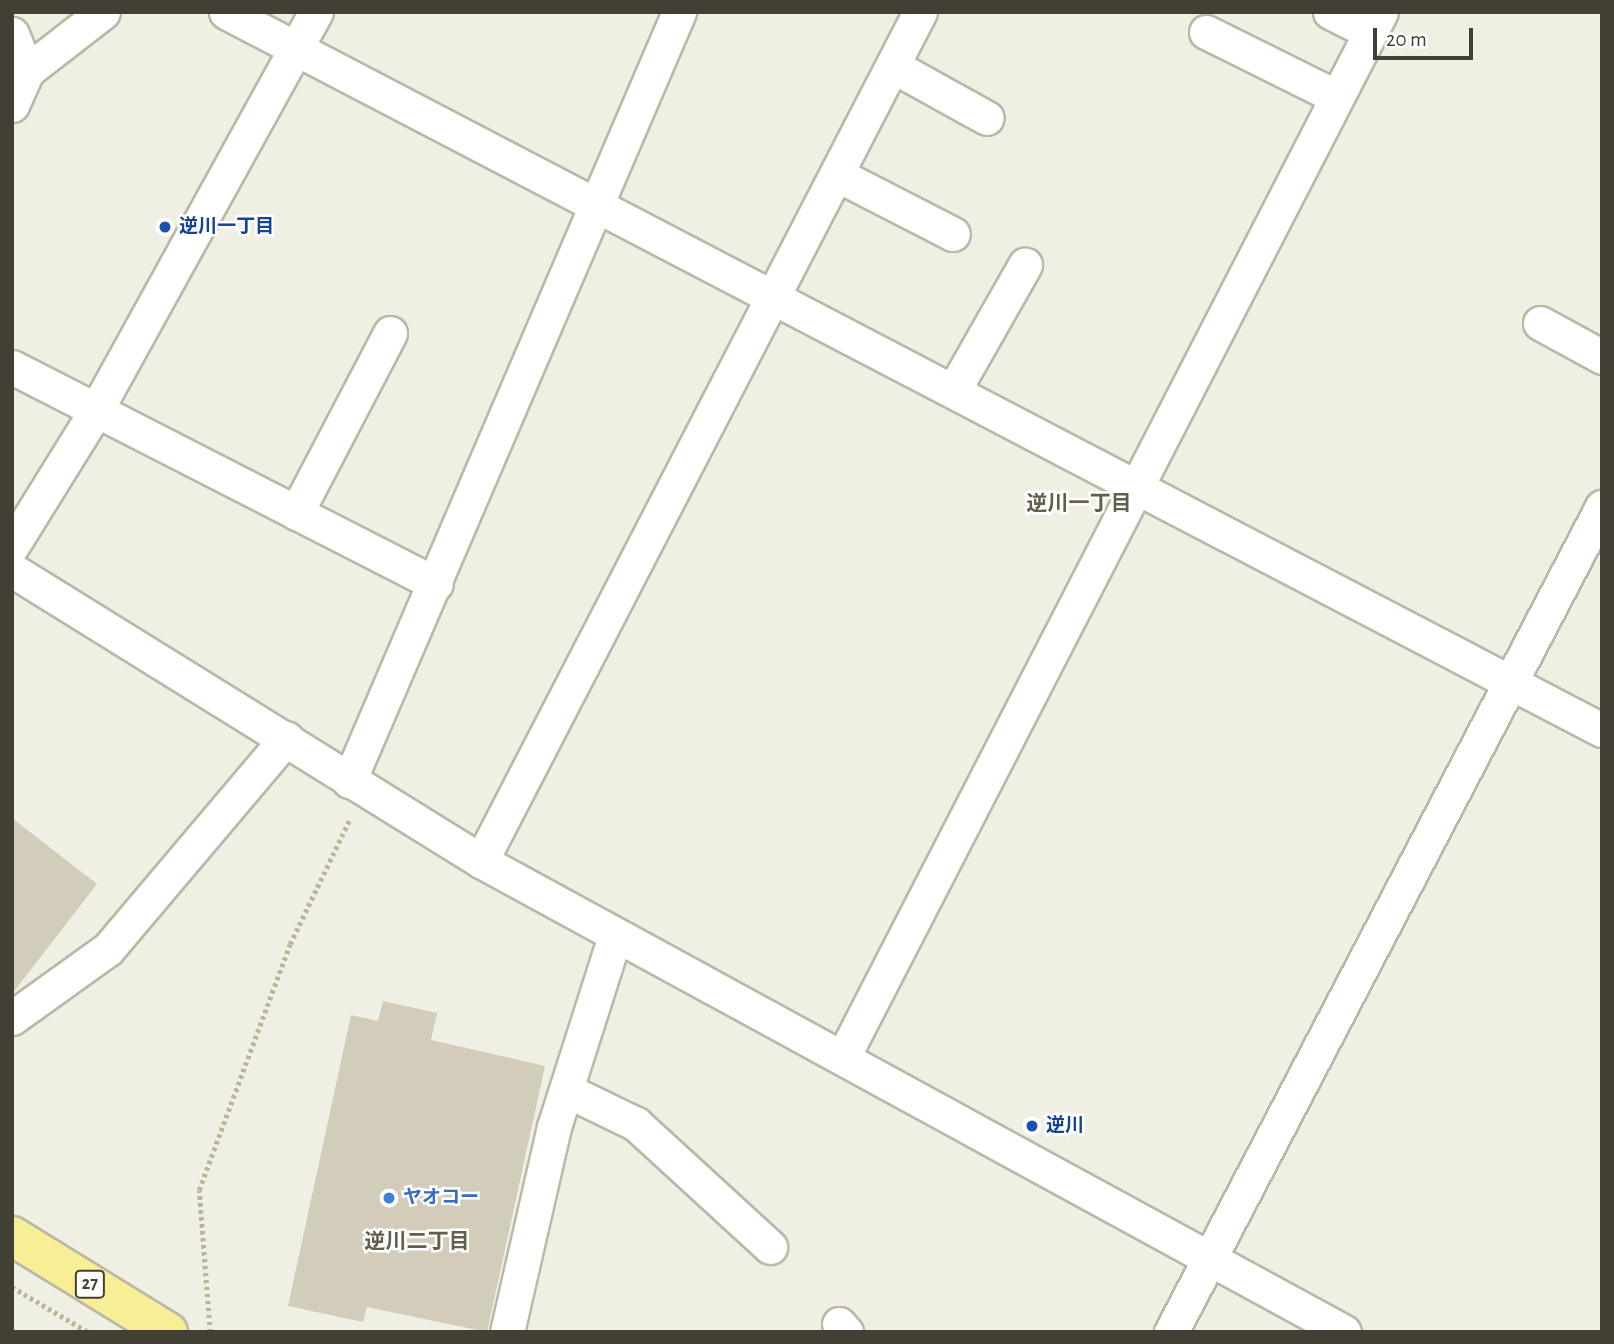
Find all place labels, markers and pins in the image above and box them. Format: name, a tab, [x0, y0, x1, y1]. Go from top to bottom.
place label: 逆川一丁目	[179, 216, 274, 238]
marker: 逆川一丁目	[157, 219, 173, 235]
place label: 逆川	[1046, 1115, 1084, 1137]
marker: 逆川	[1024, 1118, 1040, 1134]
place label: ヤオコー	[403, 1187, 479, 1209]
marker: ヤオコー	[381, 1190, 397, 1206]

